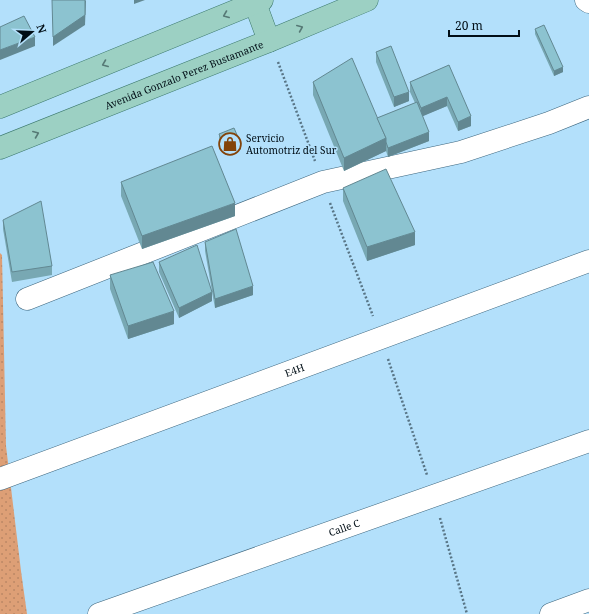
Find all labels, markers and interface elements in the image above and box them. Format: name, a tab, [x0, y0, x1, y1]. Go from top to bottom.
one-way arrow	[222, 10, 229, 18]
north arrow	[12, 12, 52, 52]
scale bar	[449, 12, 519, 38]
text: 20 m	[455, 17, 483, 34]
text: N	[33, 22, 51, 35]
one-way arrow	[295, 25, 303, 33]
street label: Avenida Gonzalo Perez Bustamante	[103, 37, 265, 113]
one-way arrow	[102, 59, 110, 67]
one-way arrow	[33, 130, 40, 138]
shop icon: Servicio Automotriz del Sur	[217, 131, 243, 157]
place label: Servicio Automotriz del Sur	[246, 131, 337, 157]
street label: E4H	[283, 360, 306, 380]
street label: Calle C	[327, 515, 362, 539]

